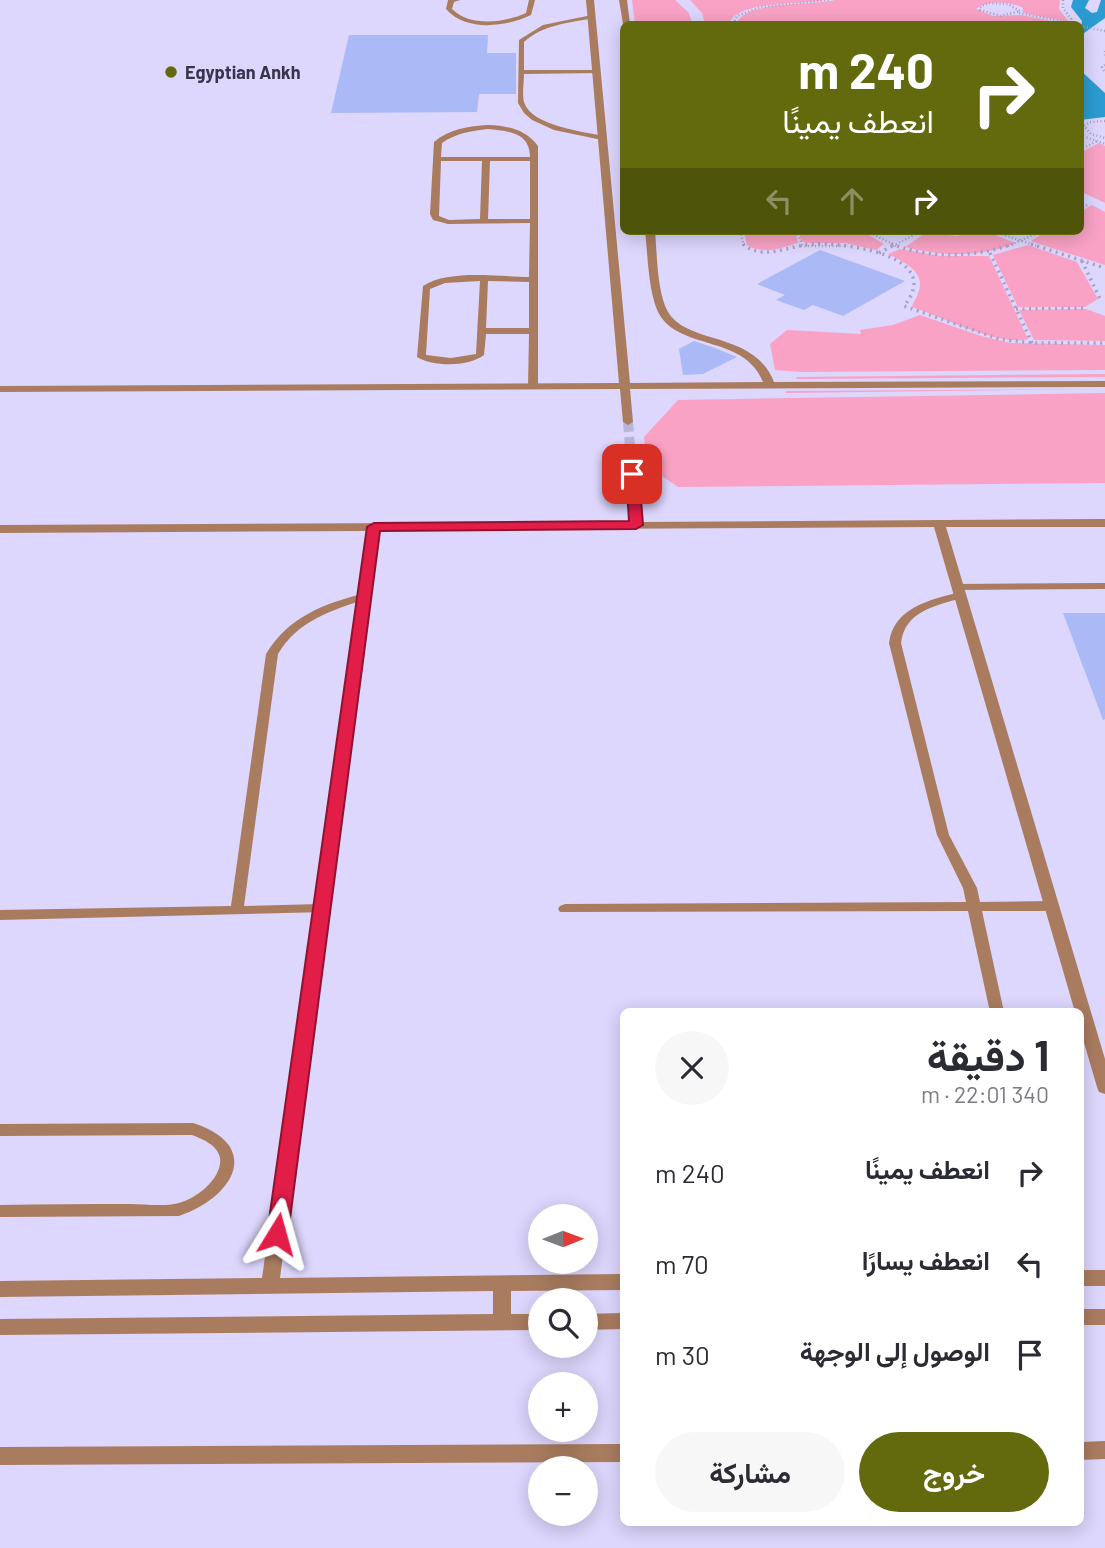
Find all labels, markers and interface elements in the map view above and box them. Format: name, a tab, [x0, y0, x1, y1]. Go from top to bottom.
text: 240 m	[798, 40, 934, 99]
icon: right	[958, 49, 1049, 140]
place label: Egyptian Ankh	[185, 61, 301, 83]
marker: Egyptian Ankh	[163, 64, 179, 80]
text: انعطف يمينًا	[782, 101, 934, 139]
icon: left	[760, 182, 798, 220]
icon: ahead	[833, 182, 871, 220]
icon: right	[906, 182, 944, 220]
pin	[602, 444, 662, 504]
icon: arrive	[613, 455, 651, 493]
text: 1 دقيقة	[927, 1029, 1049, 1079]
button: close	[655, 1031, 729, 1105]
text: 340 m · 22:01	[921, 1080, 1049, 1108]
text: انعطف يمينًا	[865, 1153, 990, 1184]
icon: right	[1011, 1154, 1049, 1192]
text: 240 m	[655, 1157, 725, 1188]
position arrow	[240, 1197, 314, 1271]
north arrow	[528, 1204, 598, 1274]
map controls	[528, 1204, 598, 1526]
text: انعطف يسارًا	[862, 1244, 990, 1275]
icon: left	[1011, 1245, 1049, 1283]
text: 70 m	[655, 1248, 709, 1279]
button: search	[528, 1288, 598, 1358]
text: الوصول إلى الوجهة	[800, 1335, 990, 1366]
icon: arrive	[1011, 1336, 1049, 1374]
text: 30 m	[655, 1339, 710, 1370]
button: +	[528, 1372, 598, 1442]
button: مشاركة	[655, 1432, 845, 1512]
button: خروج	[859, 1432, 1049, 1512]
button: −	[528, 1456, 598, 1526]

